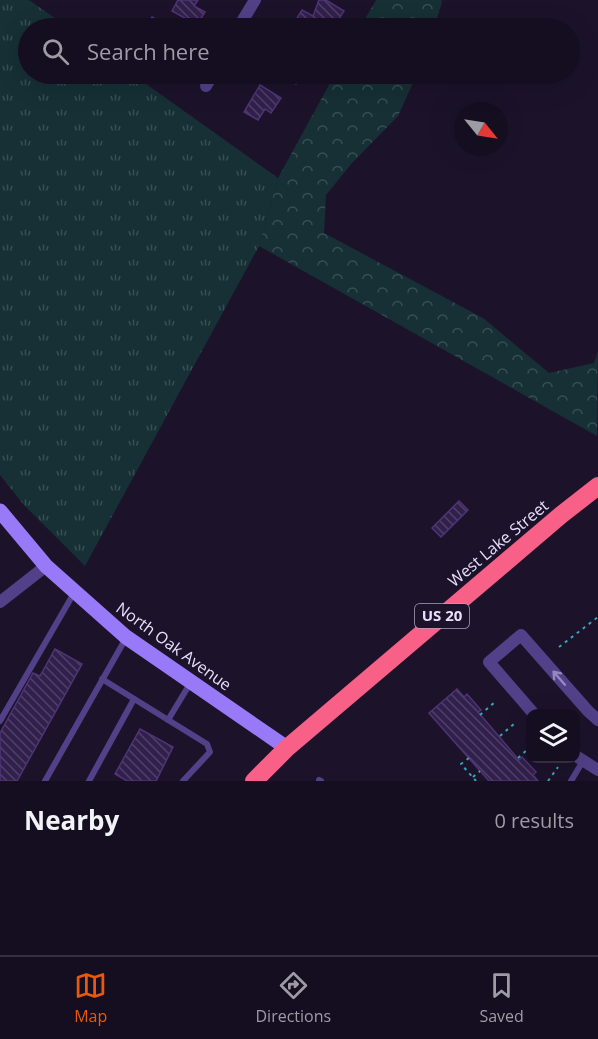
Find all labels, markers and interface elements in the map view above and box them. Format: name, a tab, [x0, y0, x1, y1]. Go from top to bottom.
search box	[18, 18, 580, 84]
icon: search	[39, 35, 72, 68]
text: Search here	[87, 36, 210, 66]
north arrow	[454, 102, 508, 156]
street label: West Lake Street	[443, 494, 553, 592]
street label: North Oak Avenue	[112, 597, 236, 695]
road number: US 20	[415, 604, 469, 628]
one-way arrow	[552, 671, 566, 686]
map controls	[526, 709, 580, 763]
button: layers	[526, 709, 580, 763]
text: Nearby	[24, 802, 119, 838]
text: 0 results	[494, 807, 574, 834]
tab: Map	[74, 969, 107, 1027]
tab: Directions	[256, 969, 331, 1027]
tab: Saved	[479, 969, 524, 1027]

